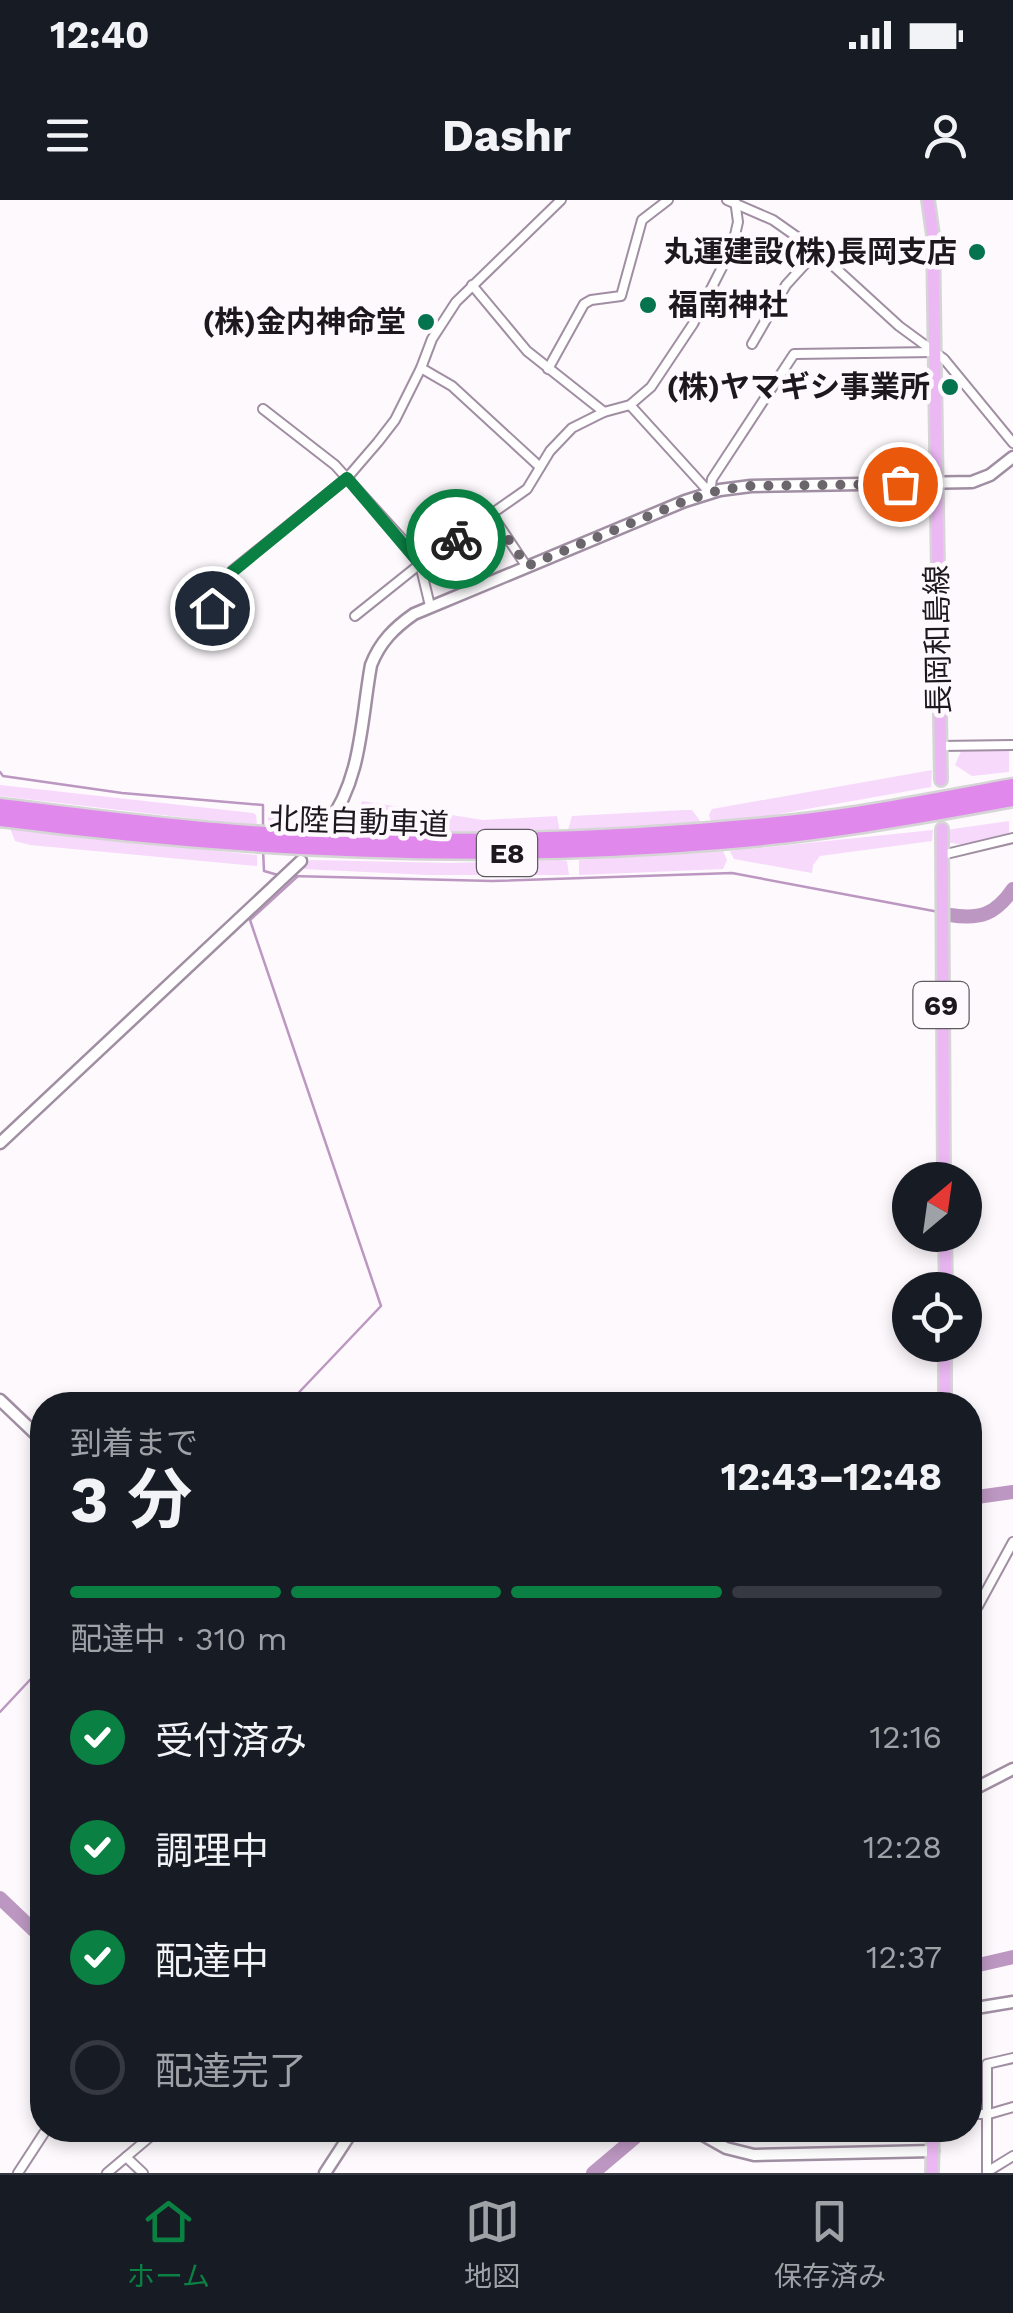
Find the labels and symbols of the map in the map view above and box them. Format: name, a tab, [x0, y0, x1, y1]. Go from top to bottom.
place label: 丸運建設(株)長岡支店	[664, 234, 957, 269]
marker: 丸運建設(株)長岡支店	[966, 241, 988, 263]
place label: 福南神社	[668, 287, 788, 322]
marker: 福南神社	[637, 294, 659, 316]
place label: (株)金内神命堂	[203, 304, 406, 339]
marker: (株)金内神命堂	[415, 311, 437, 333]
place label: (株)ヤマギシ事業所	[667, 369, 930, 404]
marker: (株)ヤマギシ事業所	[939, 376, 961, 398]
pin	[858, 442, 943, 527]
courier	[406, 489, 506, 589]
street label: 長岡和島線	[919, 565, 956, 715]
pin	[170, 566, 255, 651]
street label: 北陸自動車道	[268, 801, 450, 842]
road number: E8	[477, 830, 537, 876]
road number: 69	[914, 982, 968, 1028]
north arrow	[892, 1162, 982, 1252]

